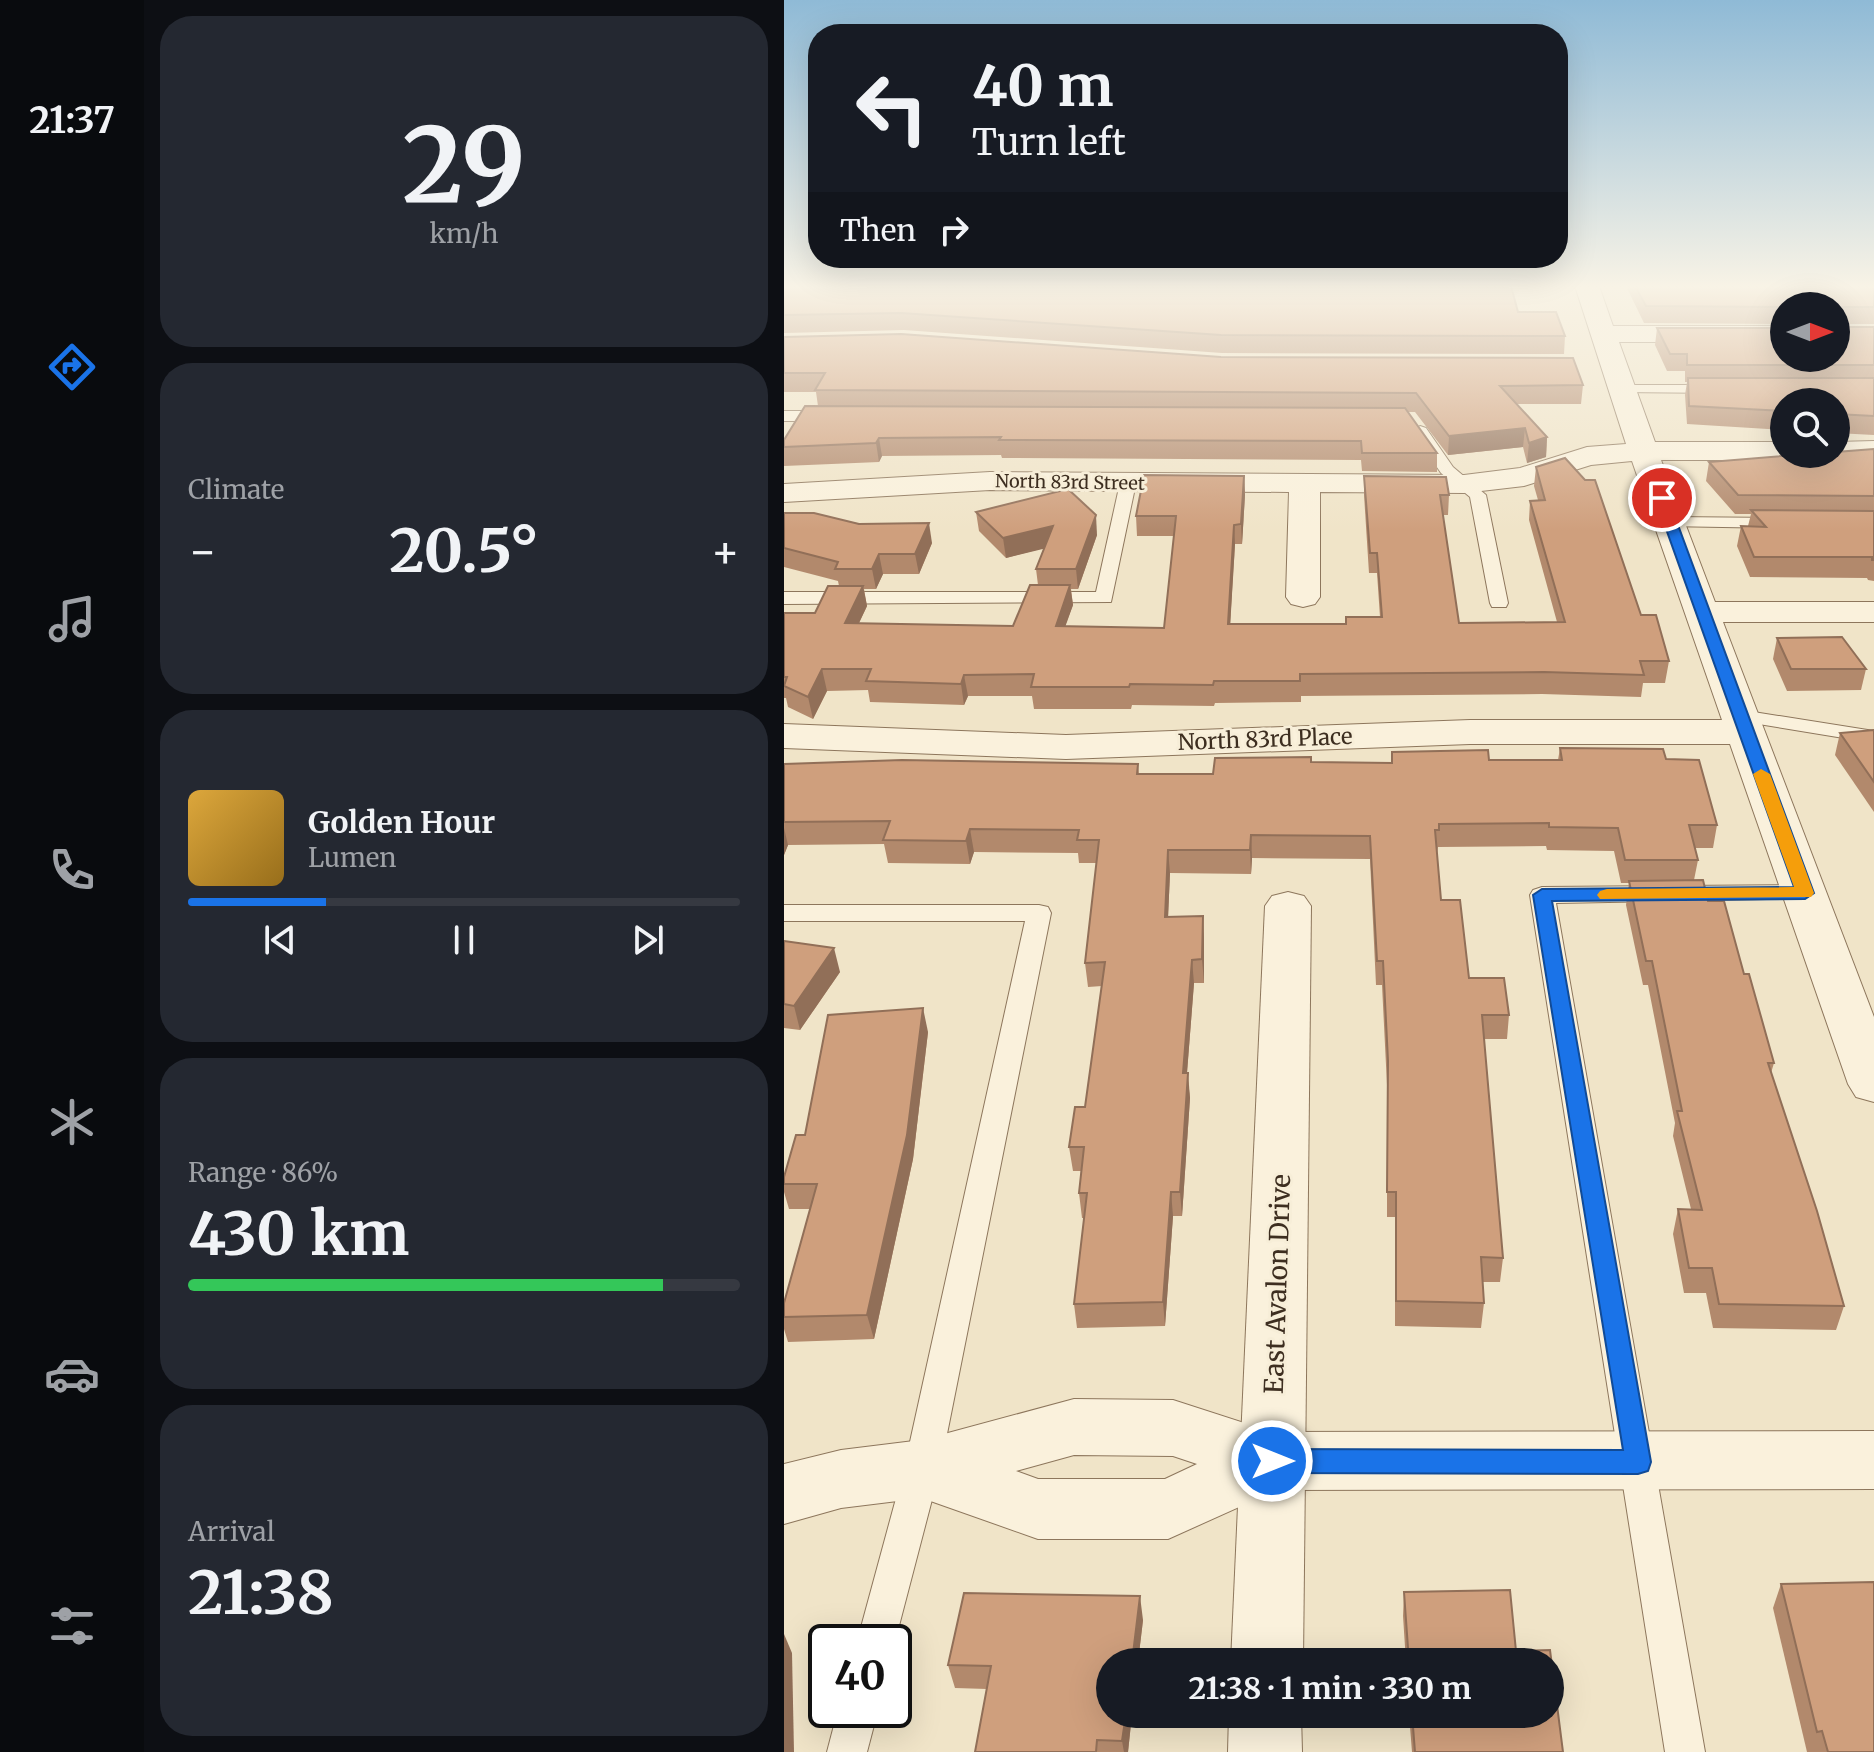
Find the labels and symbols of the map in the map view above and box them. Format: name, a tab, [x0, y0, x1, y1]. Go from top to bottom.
north arrow	[1770, 292, 1850, 372]
pin	[1628, 464, 1696, 532]
street label: North 83rd Street	[995, 469, 1145, 495]
street label: North 83rd Place	[1177, 722, 1353, 756]
street label: East Avalon Drive	[1257, 1174, 1297, 1394]
position arrow	[1230, 1419, 1314, 1503]
speed limit sign: 40	[808, 1624, 912, 1728]

